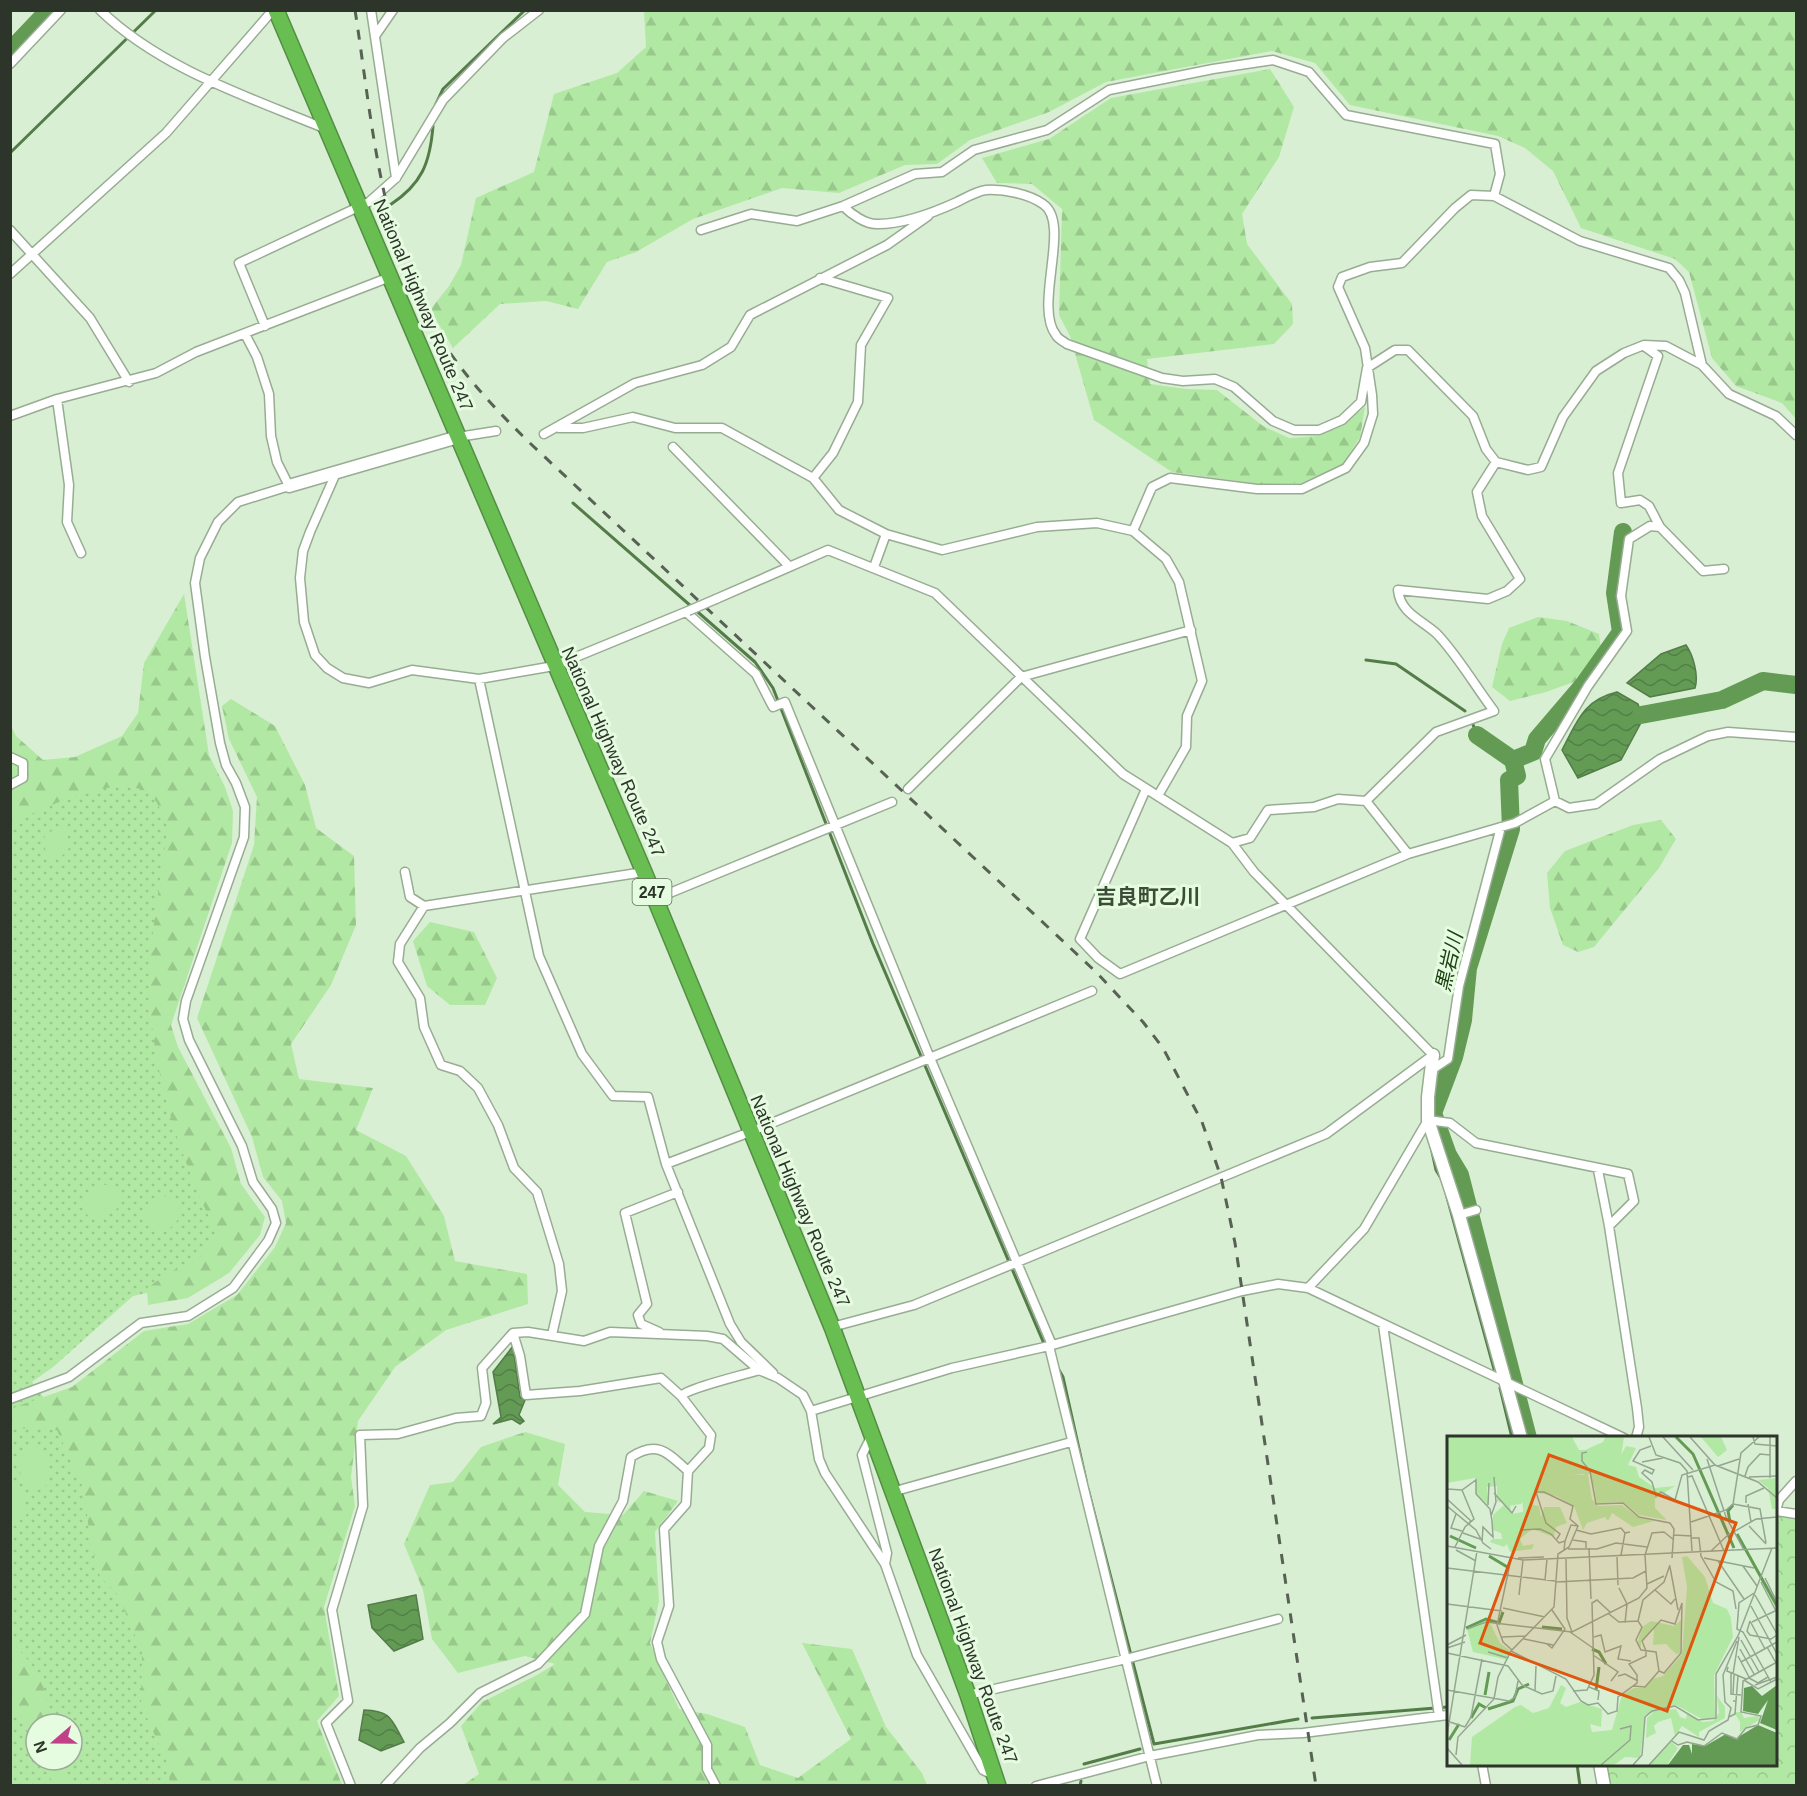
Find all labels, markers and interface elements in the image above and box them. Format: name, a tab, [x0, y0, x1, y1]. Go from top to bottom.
street label: National Highway Route 247	[369, 196, 477, 414]
street label: National Highway Route 247	[557, 644, 669, 860]
road number: 247	[632, 879, 672, 905]
district label: 吉良町乙川	[1096, 885, 1201, 908]
water label: 黒岩川	[1432, 928, 1467, 994]
street label: National Highway Route 247	[746, 1092, 854, 1310]
inset map	[1447, 1436, 1777, 1766]
street label: National Highway Route 247	[925, 1545, 1021, 1767]
north arrow	[24, 1712, 84, 1772]
text: N	[30, 1739, 50, 1755]

